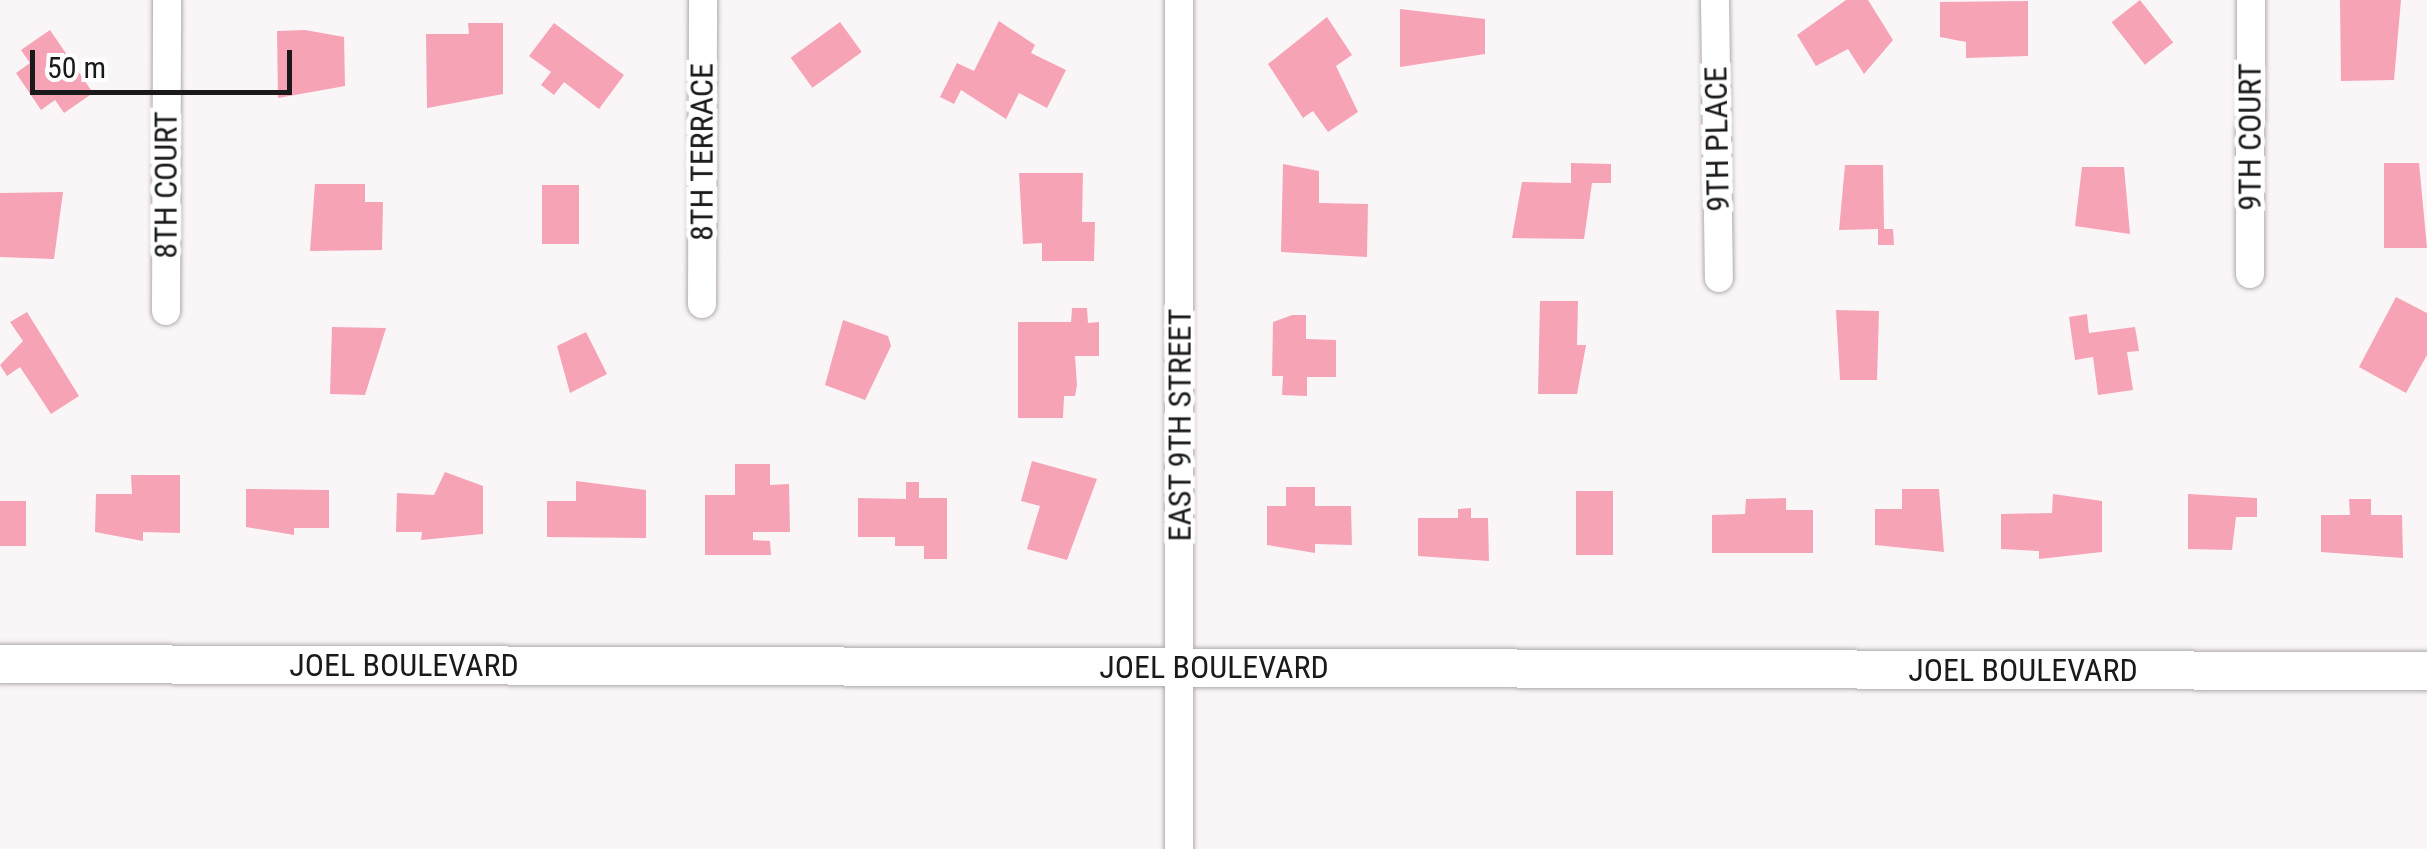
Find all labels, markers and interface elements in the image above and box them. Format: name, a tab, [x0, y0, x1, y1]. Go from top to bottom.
scale bar	[35, 30, 298, 92]
text: 50 m	[47, 50, 106, 85]
street label: 8TH TERRACE	[683, 63, 721, 241]
street label: 9TH COURT	[2231, 63, 2269, 211]
street label: 9TH PLACE	[1697, 66, 1737, 212]
street label: 8TH COURT	[147, 111, 185, 259]
street label: EAST 9TH STREET	[1161, 308, 1199, 542]
street label: JOEL BOULEVARD	[289, 646, 519, 684]
street label: JOEL BOULEVARD	[1099, 648, 1329, 686]
street label: JOEL BOULEVARD	[1908, 651, 2138, 689]

